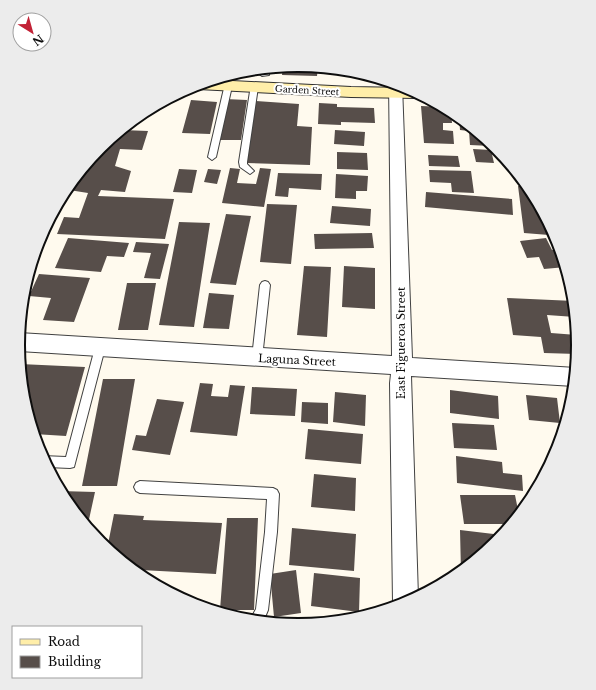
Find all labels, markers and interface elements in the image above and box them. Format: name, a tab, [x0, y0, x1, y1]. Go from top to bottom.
north arrow	[12, 12, 52, 52]
text: N	[29, 31, 46, 49]
street label: Garden Street	[275, 83, 340, 97]
street label: East Figueroa Street	[394, 286, 408, 399]
street label: Laguna Street	[258, 351, 337, 369]
legend	[12, 626, 142, 678]
text: Road	[48, 634, 80, 649]
text: Building	[48, 654, 102, 669]

